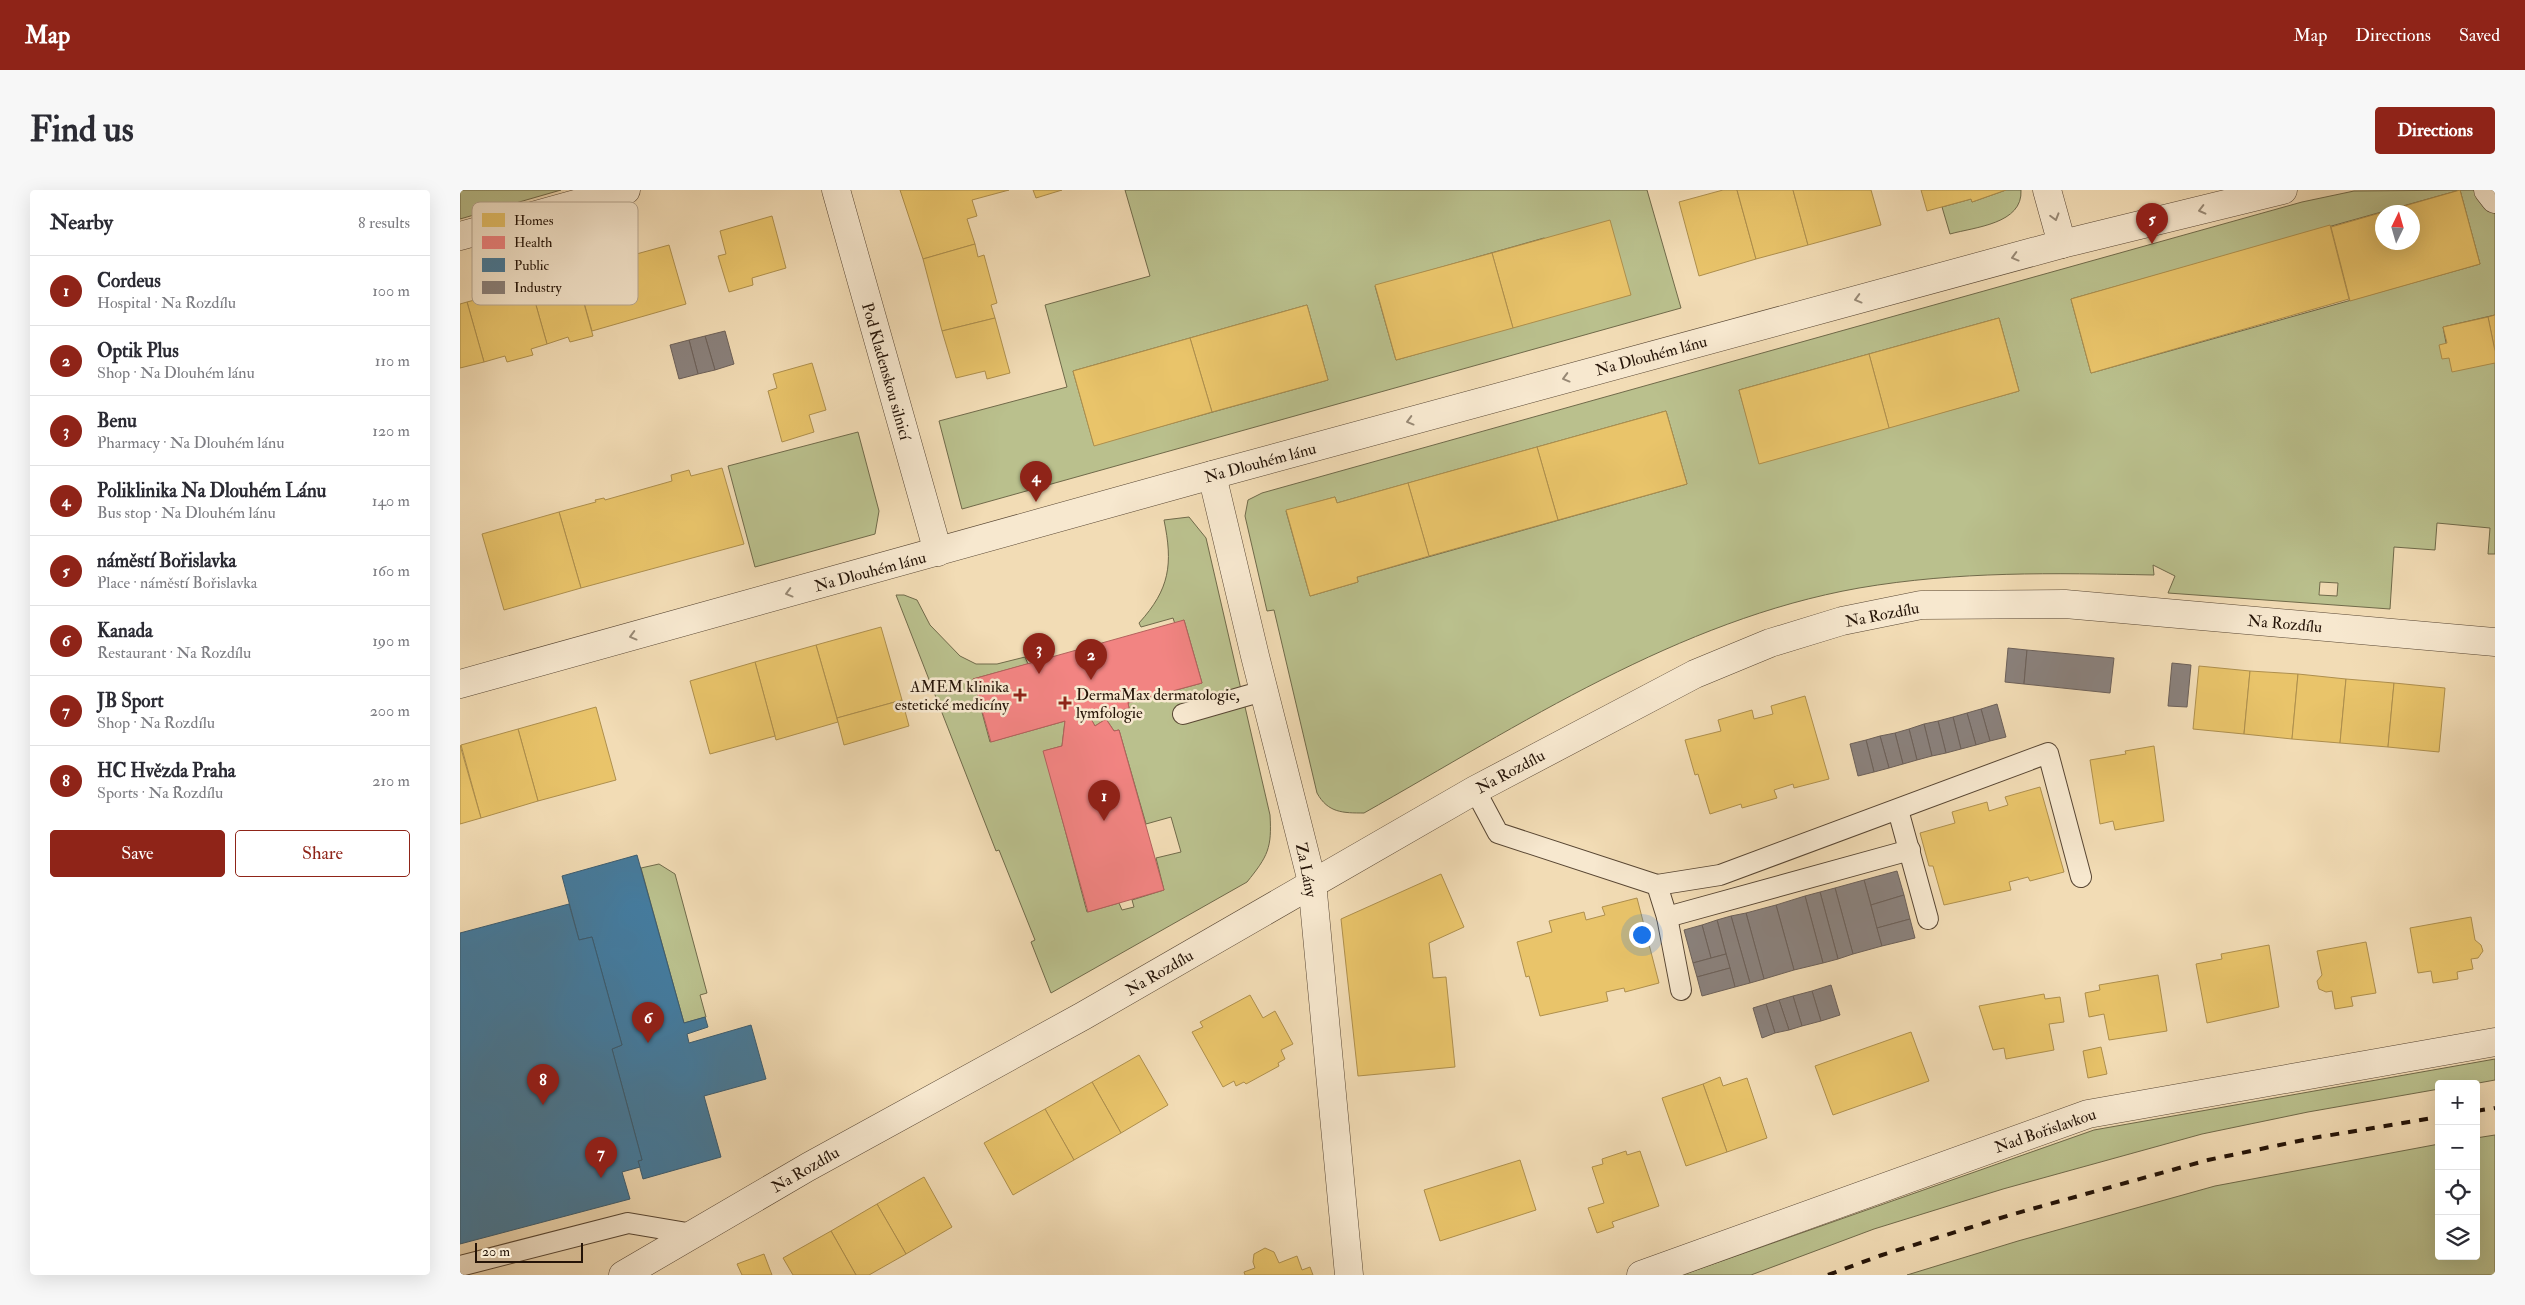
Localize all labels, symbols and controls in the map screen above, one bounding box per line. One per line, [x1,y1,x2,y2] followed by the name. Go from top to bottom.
[25,20,70,51] text: Map
[2294,24,2327,47] text: Map
[2355,24,2431,47] text: Directions
[2459,24,2500,47] text: Saved
[2375,107,2495,154] button: Directions
[30,108,134,152] text: Find us
[472,202,638,305] legend
[2136,203,2168,244] pin: 5
[2197,204,2206,215] one-way arrow
[2375,205,2420,250] north arrow
[50,209,113,236] text: Nearby
[514,212,554,229] text: Homes
[2049,212,2059,220] one-way arrow
[358,213,410,233] text: 8 results
[514,234,553,251] text: Health
[2012,251,2020,261] one-way arrow
[514,257,549,274] text: Public
[97,269,161,293] text: Cordeus
[514,279,563,297] text: Industry
[63,281,69,301] text: 1
[372,281,410,301] text: 100 m
[97,293,236,313] text: Hospital · Na Rozdílu
[1855,294,1863,304] one-way arrow
[857,300,916,444] street label: Pod Kladenskou silnicí
[1593,331,1709,380] street label: Na Dlouhém lánu
[97,339,179,363] text: Optik Plus
[62,351,70,371] text: 2
[375,351,410,371] text: 110 m
[97,363,255,383] text: Shop · Na Dlouhém lánu
[1563,373,1571,383] one-way arrow
[97,409,137,433] text: Benu
[1405,415,1414,426] one-way arrow
[63,421,69,441] text: 3
[372,421,410,441] text: 120 m
[97,433,284,453] text: Pharmacy · Na Dlouhém lánu
[1202,438,1318,487] street label: Na Dlouhém lánu
[1020,461,1052,502] pin: 4
[97,479,326,503] text: Poliklinika Na Dlouhém Lánu
[62,491,70,511] text: 4
[372,491,410,511] text: 140 m
[97,503,276,523] text: Bus stop · Na Dlouhém lánu
[812,547,928,596] street label: Na Dlouhém lánu
[97,549,236,573] text: náměstí Bořislavka
[62,561,70,581] text: 5
[372,561,410,581] text: 160 m
[97,573,257,593] text: Place · náměstí Bořislavka
[785,587,794,598] one-way arrow
[1843,598,1921,632] street label: Na Rozdílu
[2247,611,2323,637] street label: Na Rozdílu
[97,619,153,643] text: Kanada
[62,631,70,651] text: 6
[372,631,410,651] text: 190 m
[629,631,637,641] one-way arrow
[1023,633,1055,674] pin: 3
[1075,639,1107,680] pin: 2
[97,643,251,663] text: Restaurant · Na Rozdílu
[895,677,1010,715] place label: AMEM klinika estetické medicíny
[1076,685,1240,723] place label: DermaMax dermatologie, lymfologie
[1013,688,1027,702] marker: AMEM klinika estetické medicíny
[97,689,164,713] text: JB Sport
[1058,696,1072,710] marker: DermaMax dermatologie, lymfologie
[62,701,70,721] text: 7
[370,701,410,721] text: 200 m
[97,713,215,733] text: Shop · Na Rozdílu
[1473,745,1548,798] street label: Na Rozdílu
[97,759,236,783] text: HC Hvězda Praha
[62,771,70,791] text: 8
[372,771,410,791] text: 210 m
[1088,780,1120,821] pin: 1
[97,783,223,803] text: Sports · Na Rozdílu
[50,830,225,877] button: Save
[235,830,410,877] button: Share
[1291,841,1321,900] street label: Za Lány
[1629,922,1655,948] your location
[1122,945,1197,1000] street label: Na Rozdílu
[632,1002,664,1043] pin: 6
[527,1064,559,1105] pin: 8
[2435,1080,2480,1260] map controls
[2435,1080,2480,1125] button: +
[1992,1104,2099,1158] street label: Nad Bořislavkou
[2435,1125,2480,1170] button: −
[585,1137,617,1178] pin: 7
[768,1142,843,1197] street label: Na Rozdílu
[2435,1170,2480,1215] button: locate
[2435,1215,2480,1260] button: layers
[475,1240,582,1263] scale bar
[482,1243,510,1260] text: 20 m

